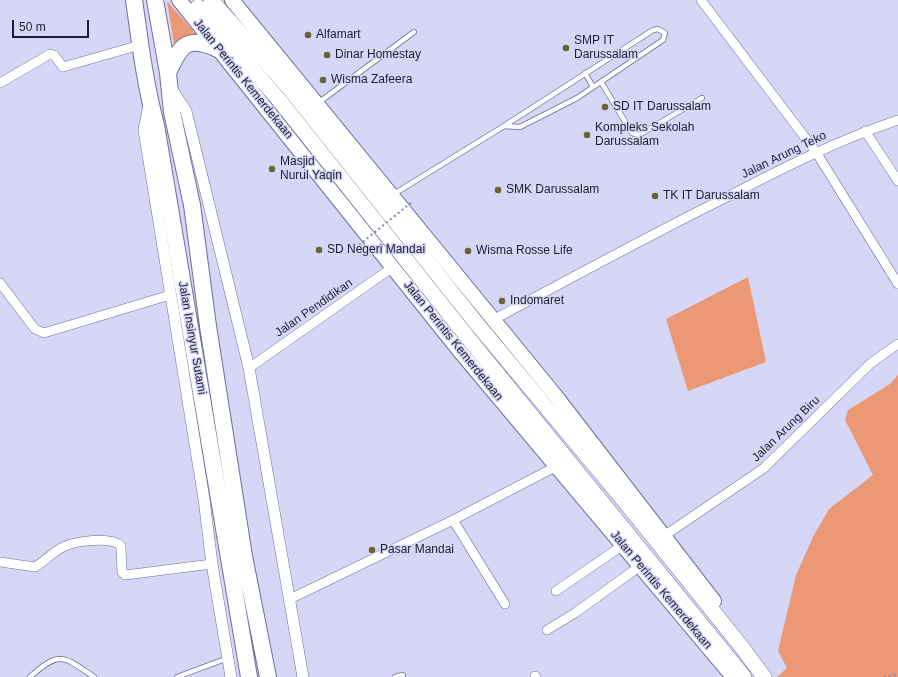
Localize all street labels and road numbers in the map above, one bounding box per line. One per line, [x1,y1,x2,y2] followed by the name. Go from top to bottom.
[190,16,296,142] street label: Jalan Perintis Kemerdekaan
[739,128,829,182] street label: Jalan Arung Teko
[272,276,356,340] street label: Jalan Pendidikan
[400,278,506,404] street label: Jalan Perintis Kemerdekaan
[175,280,209,396] street label: Jalan Insinyur Sutami
[749,393,823,465] street label: Jalan Arung Biru
[607,528,715,652] street label: Jalan Perintis Kemerdekaan

